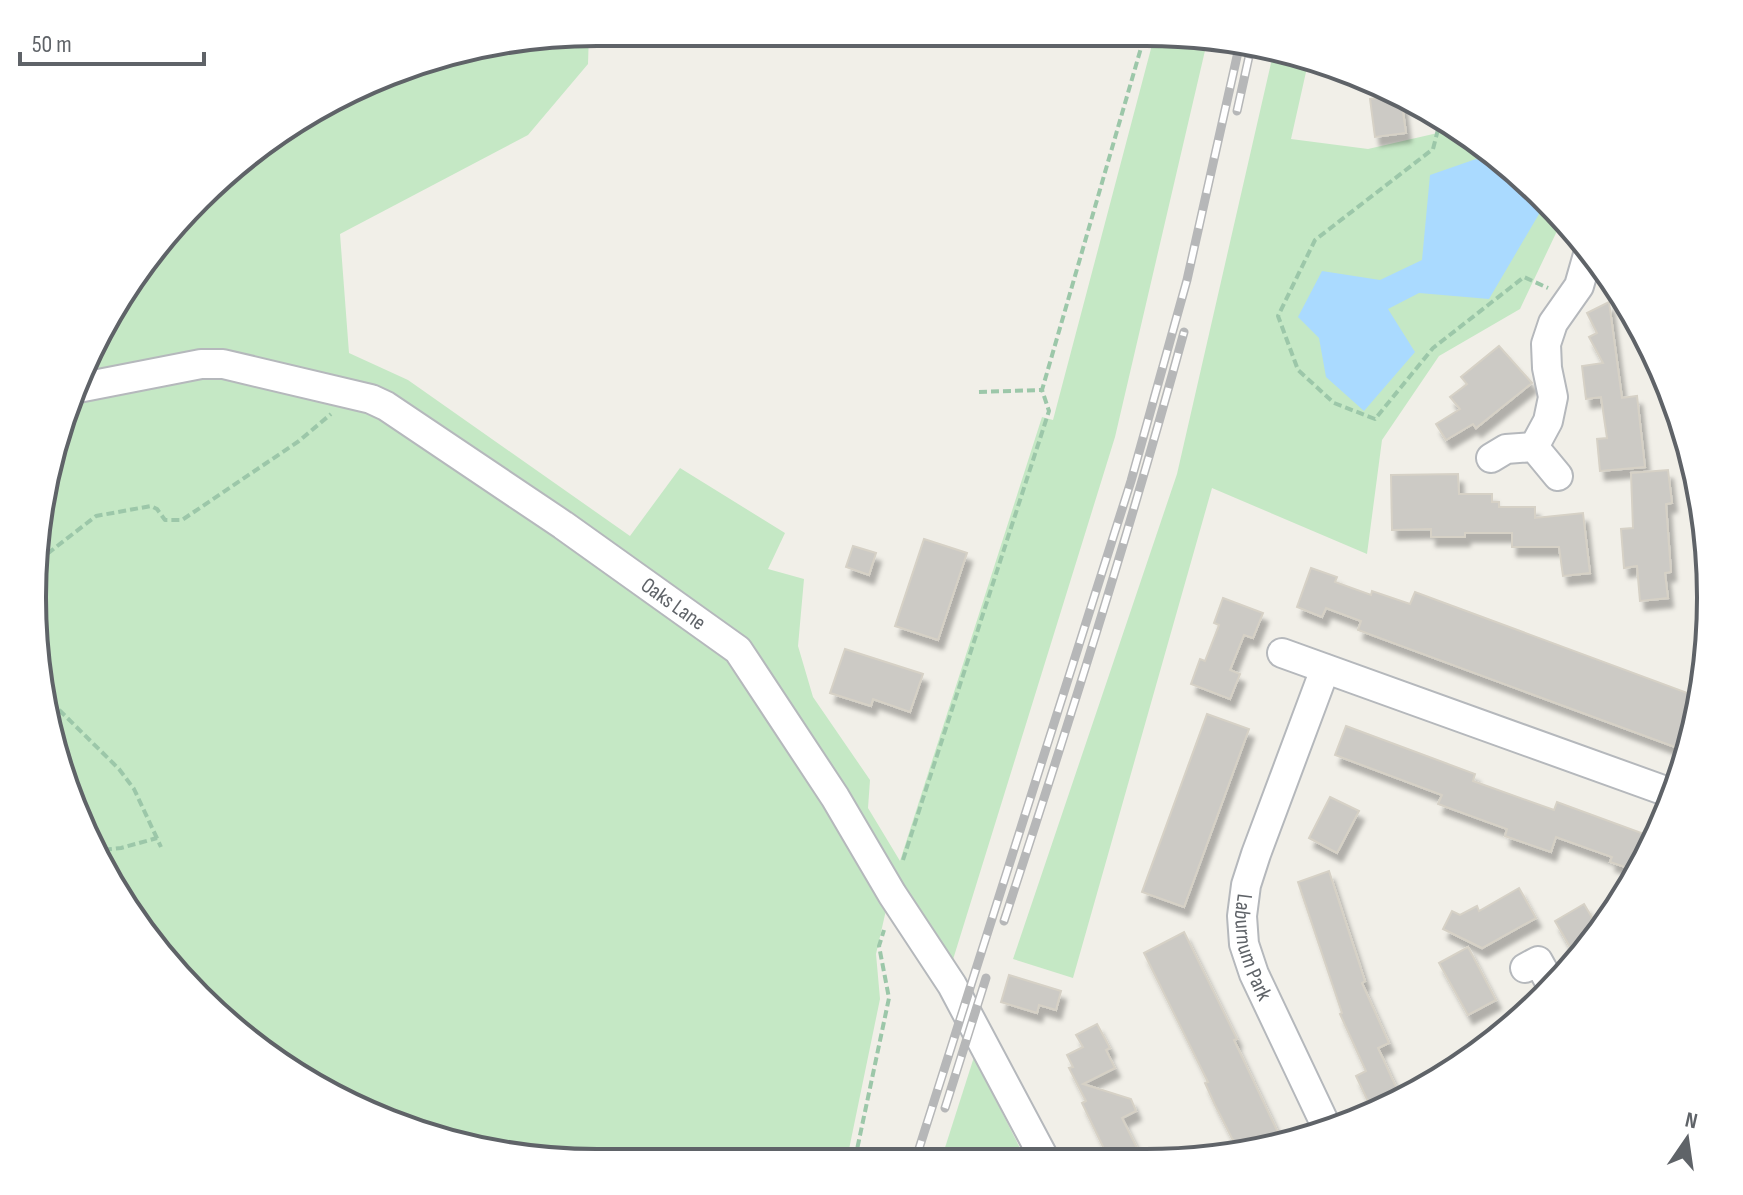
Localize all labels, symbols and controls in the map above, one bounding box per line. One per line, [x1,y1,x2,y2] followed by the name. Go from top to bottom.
[20,16,204,66] scale bar
[32,30,72,59] text: 50 m
[636,571,711,636] street label: Oaks Lane
[1228,892,1278,1006] street label: Laburnum Park
[1647,1099,1727,1179] north arrow
[1682,1106,1700,1135] text: N

